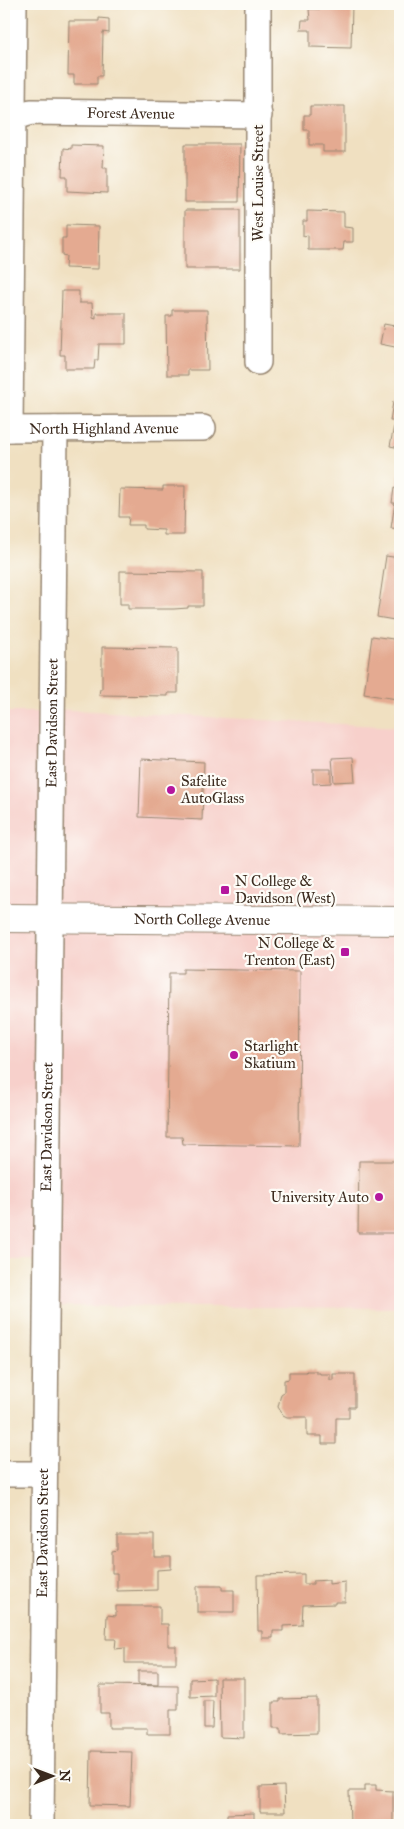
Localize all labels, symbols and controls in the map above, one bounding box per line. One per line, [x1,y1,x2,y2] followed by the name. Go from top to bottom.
[87,104,175,123] street label: Forest Avenue
[249,124,267,241] street label: West Louise Street
[29,419,179,438] street label: North Highland Avenue
[42,657,62,788] street label: East Davidson Street
[180,772,244,807] place label: Safelite AutoGlass
[165,784,177,796] marker: Safelite AutoGlass
[235,872,336,908] place label: N College & Davidson (West)
[219,884,231,896] marker: N College & Davidson (West)
[134,910,270,929] street label: North College Avenue
[245,934,335,970] place label: N College & Trenton (East)
[339,946,351,958] marker: N College & Trenton (East)
[244,1037,299,1072] place label: Starlight Skatium
[228,1049,240,1061] marker: Starlight Skatium
[37,1061,57,1192] street label: East Davidson Street
[271,1188,369,1206] place label: University Auto
[373,1191,385,1203] marker: University Auto
[33,1467,52,1598] street label: East Davidson Street
[28,1752,78,1802] north arrow
[56,1770,73,1782] text: N

